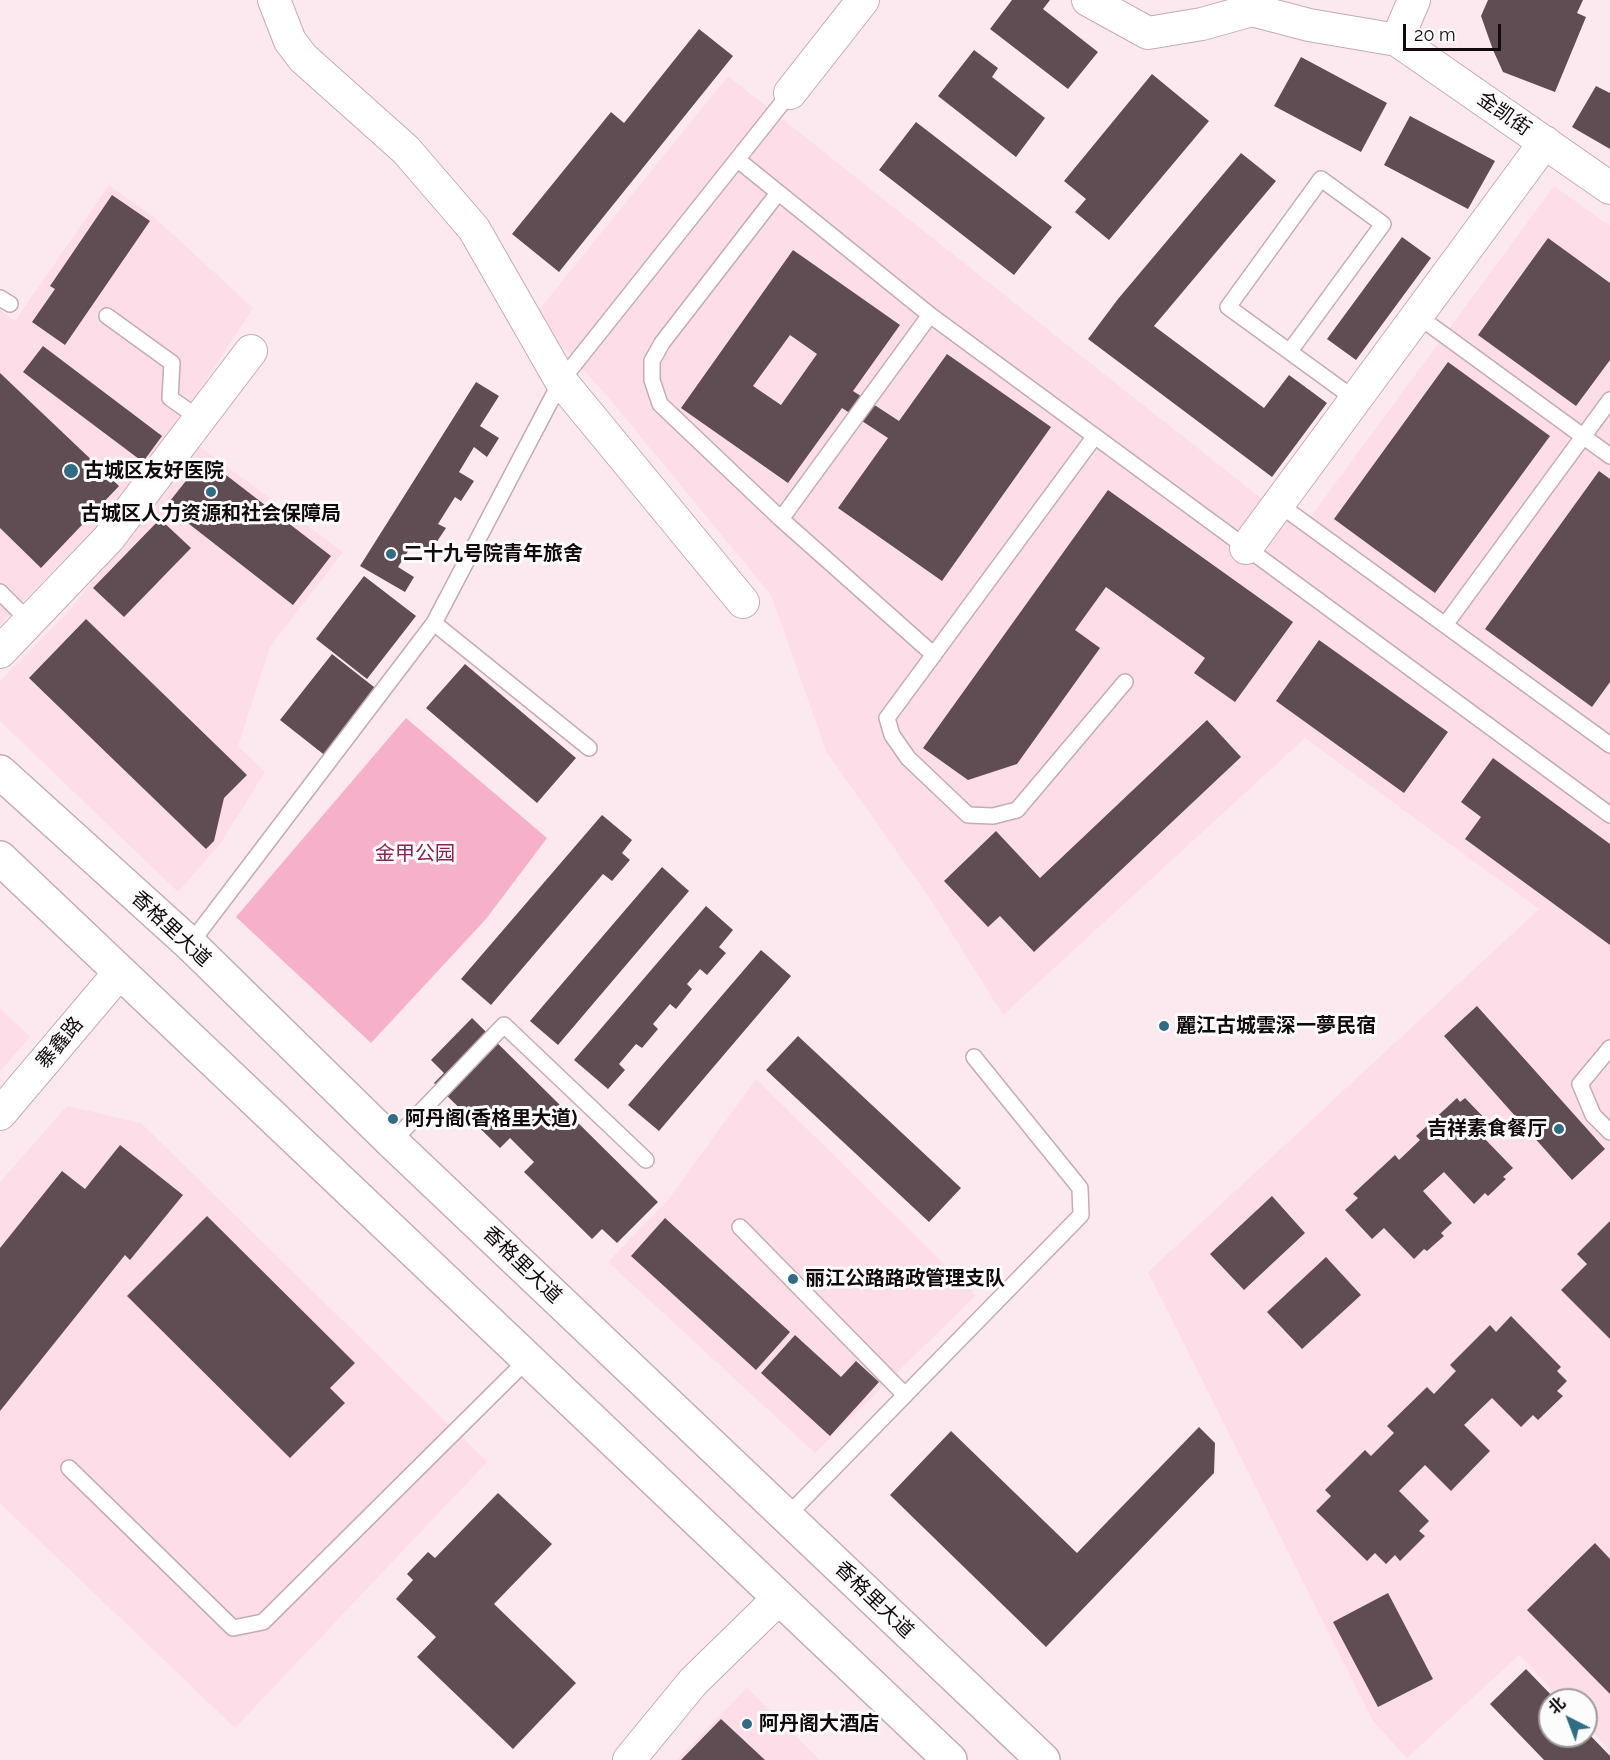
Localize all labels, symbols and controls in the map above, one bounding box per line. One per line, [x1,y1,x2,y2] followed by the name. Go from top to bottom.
[1406,12,1504,50] scale bar
[1414,24,1456,45] text: 20 m
[1473,87,1535,141] street label: 金凯街
[84,459,224,483] place label: 古城区友好医院
[62,462,80,480] marker: 古城区友好医院
[204,485,218,499] marker: 古城区人力资源和社会保障局
[81,502,341,526] place label: 古城区人力资源和社会保障局
[403,542,583,566] place label: 二十九号院青年旅舍
[384,547,398,561] marker: 二十九号院青年旅舍
[375,842,455,866] park label: 金甲公园
[126,886,216,972] street label: 香格里大道
[32,1012,88,1074] street label: 寨鑫路
[1176,1014,1376,1038] place label: 麗江古城雲深一夢民宿
[1157,1019,1171,1033] marker: 麗江古城雲深一夢民宿
[405,1107,577,1131] place label: 阿丹阁(香格里大道)
[386,1112,400,1126] marker: 阿丹阁(香格里大道)
[1427,1117,1547,1141] place label: 吉祥素食餐厅
[1552,1122,1566,1136] marker: 吉祥素食餐厅
[478,1222,566,1308] street label: 香格里大道
[805,1267,1005,1291] place label: 丽江公路路政管理支队
[786,1272,800,1286] marker: 丽江公路路政管理支队
[830,1557,918,1643] street label: 香格里大道
[1538,1688,1598,1748] north arrow
[1545,1693,1569,1718] text: 北
[759,1712,879,1736] place label: 阿丹阁大酒店
[740,1717,754,1731] marker: 阿丹阁大酒店

